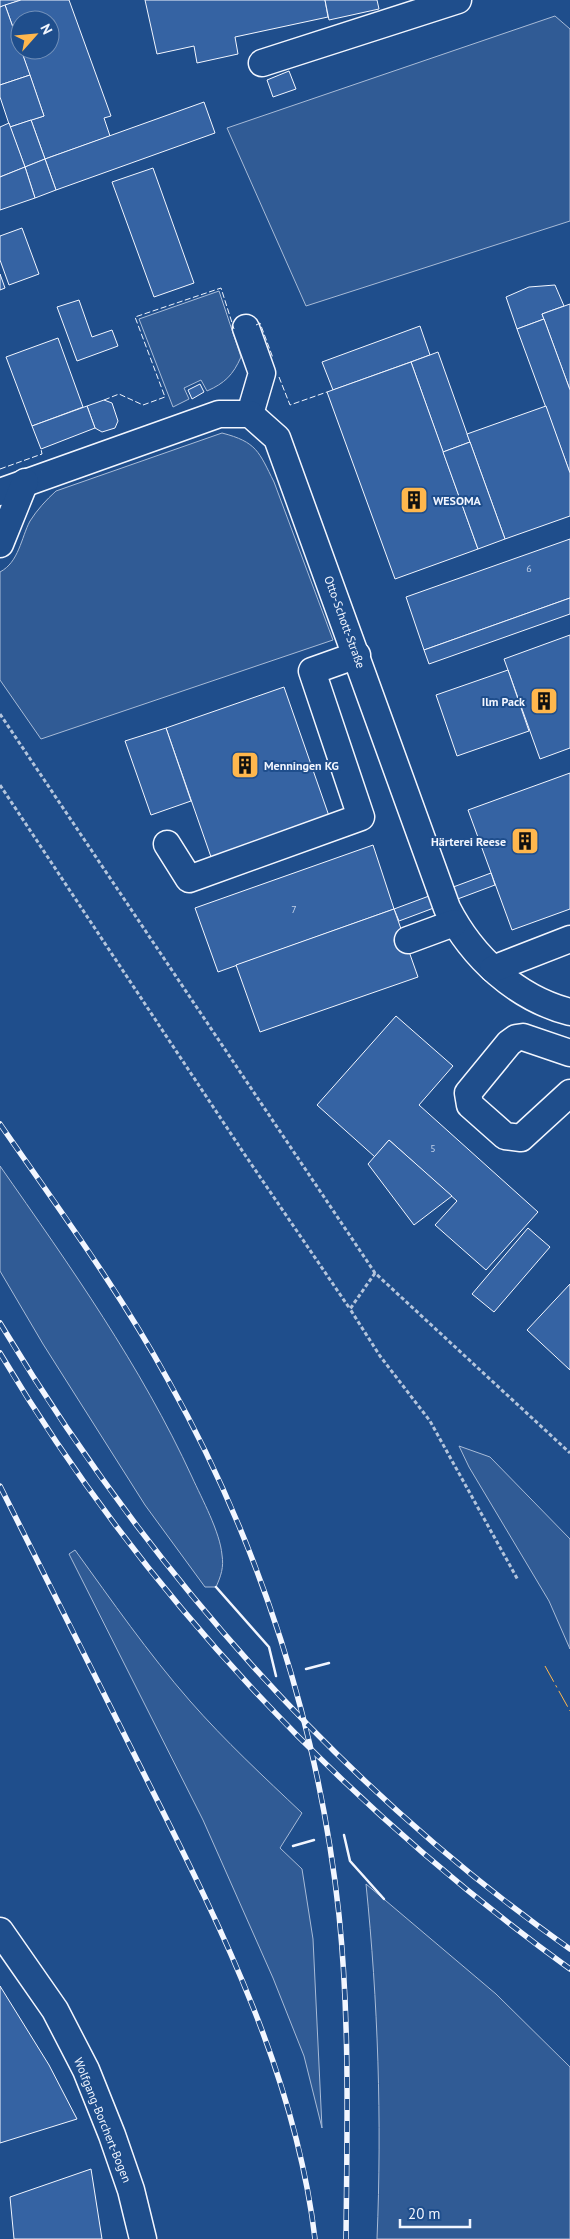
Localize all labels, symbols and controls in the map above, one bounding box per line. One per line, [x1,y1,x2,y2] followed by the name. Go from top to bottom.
[10,10,60,60] north arrow
[36,21,57,37] text: N
[399,485,429,515] building icon: WESOMA
[433,493,482,508] place label: WESOMA
[526,562,532,575] house number: 6
[321,574,369,670] street label: Otto-Schott-Straße
[529,686,559,716] building icon: Ilm Pack
[482,694,525,709] place label: Ilm Pack
[230,750,260,780] building icon: Menningen KG
[264,758,339,773] place label: Menningen KG
[510,826,540,856] building icon: Härterei Reese
[431,834,506,849] place label: Härterei Reese
[291,903,297,916] house number: 7
[430,1142,436,1155] house number: 5
[71,2055,135,2185] street label: Wolfgang-Borchert-Bogen
[400,2196,470,2228] scale bar
[408,2204,441,2223] text: 20 m

